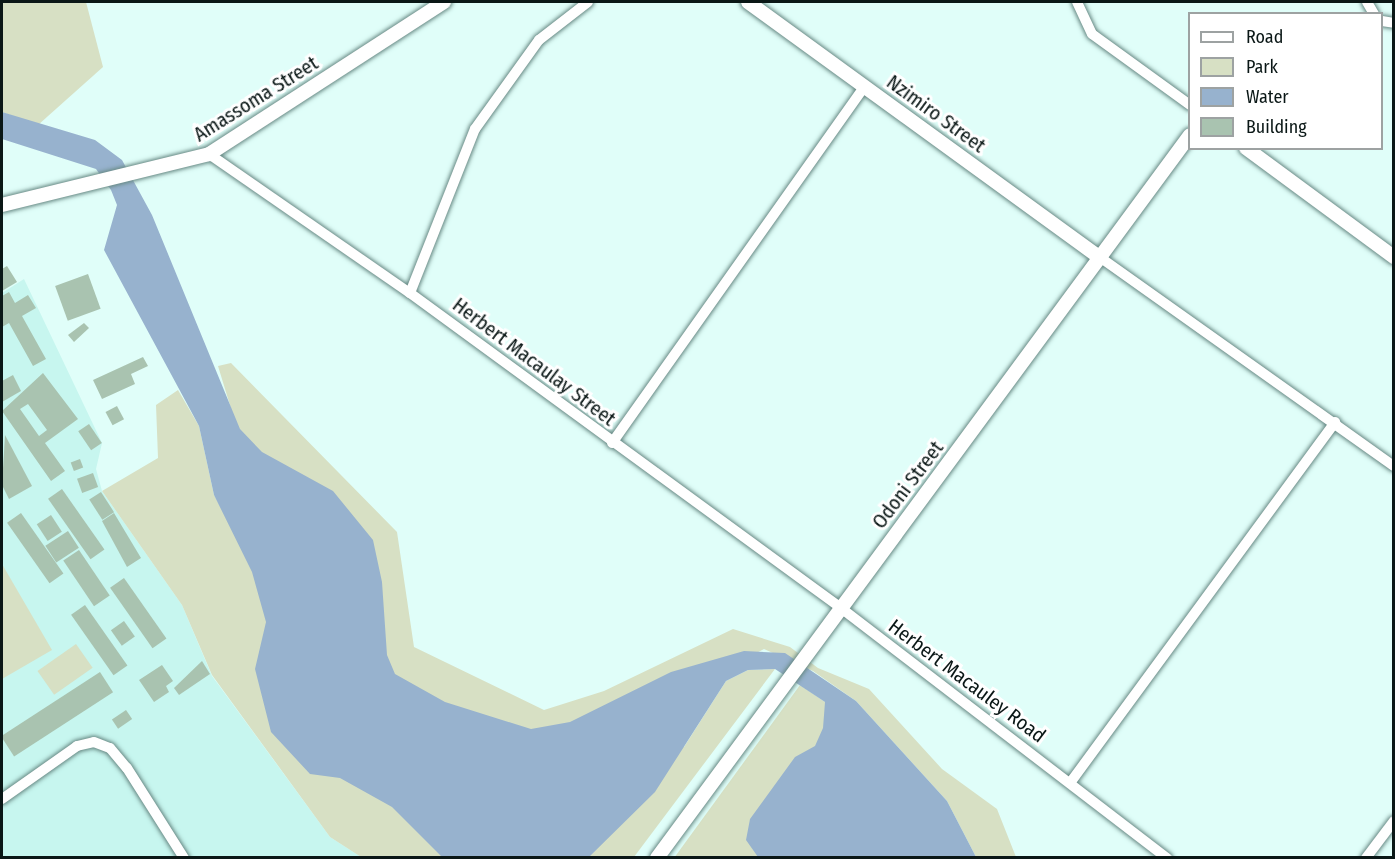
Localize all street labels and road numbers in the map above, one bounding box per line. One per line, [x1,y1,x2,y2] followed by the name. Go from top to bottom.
[189,51,323,147] street label: Amassoma Street
[882,70,990,158] street label: Nzimiro Street
[448,293,620,431] street label: Herbert Macaulay Street
[867,437,949,533] street label: Odoni Street
[884,614,1050,748] street label: Herbert Macauley Road

